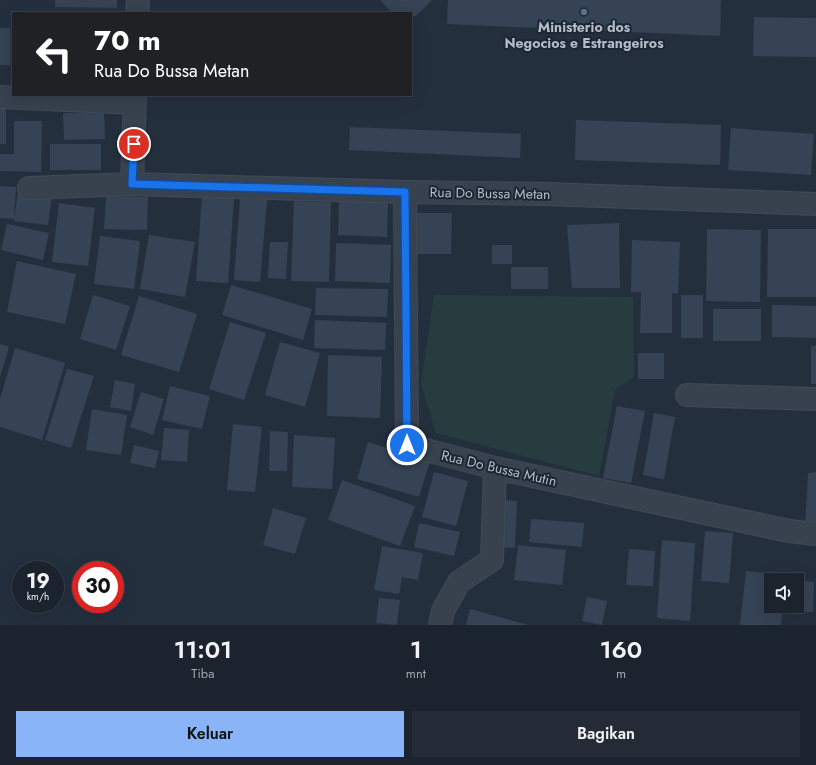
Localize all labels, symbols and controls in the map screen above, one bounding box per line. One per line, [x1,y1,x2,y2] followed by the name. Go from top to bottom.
[579,7,589,17] marker: Ministerio dos Negocios e Estrangeiros
[504,17,664,53] place label: Ministerio dos Negocios e Estrangeiros
[94,20,161,61] text: 70 m
[28,28,80,80] icon: left
[94,58,249,84] text: Rua Do Bussa Metan
[117,127,151,161] pin
[123,133,145,155] icon: arrive
[429,182,551,204] street label: Rua Do Bussa Metan
[386,424,428,466] position arrow
[439,445,559,491] street label: Rua Do Bussa Mutin
[72,561,124,613] speed limit sign: 30
[26,567,50,596] text: 19
[764,573,804,613] map controls
[764,573,804,613] button: sound
[27,589,49,604] text: km/h
[174,632,232,667] text: 11:01
[410,632,422,667] text: 1
[600,632,642,667] text: 160
[191,664,214,683] text: Tiba
[406,664,426,683] text: mnt
[616,664,626,683] text: m
[16,711,404,757] button: Keluar
[412,711,800,757] button: Bagikan

